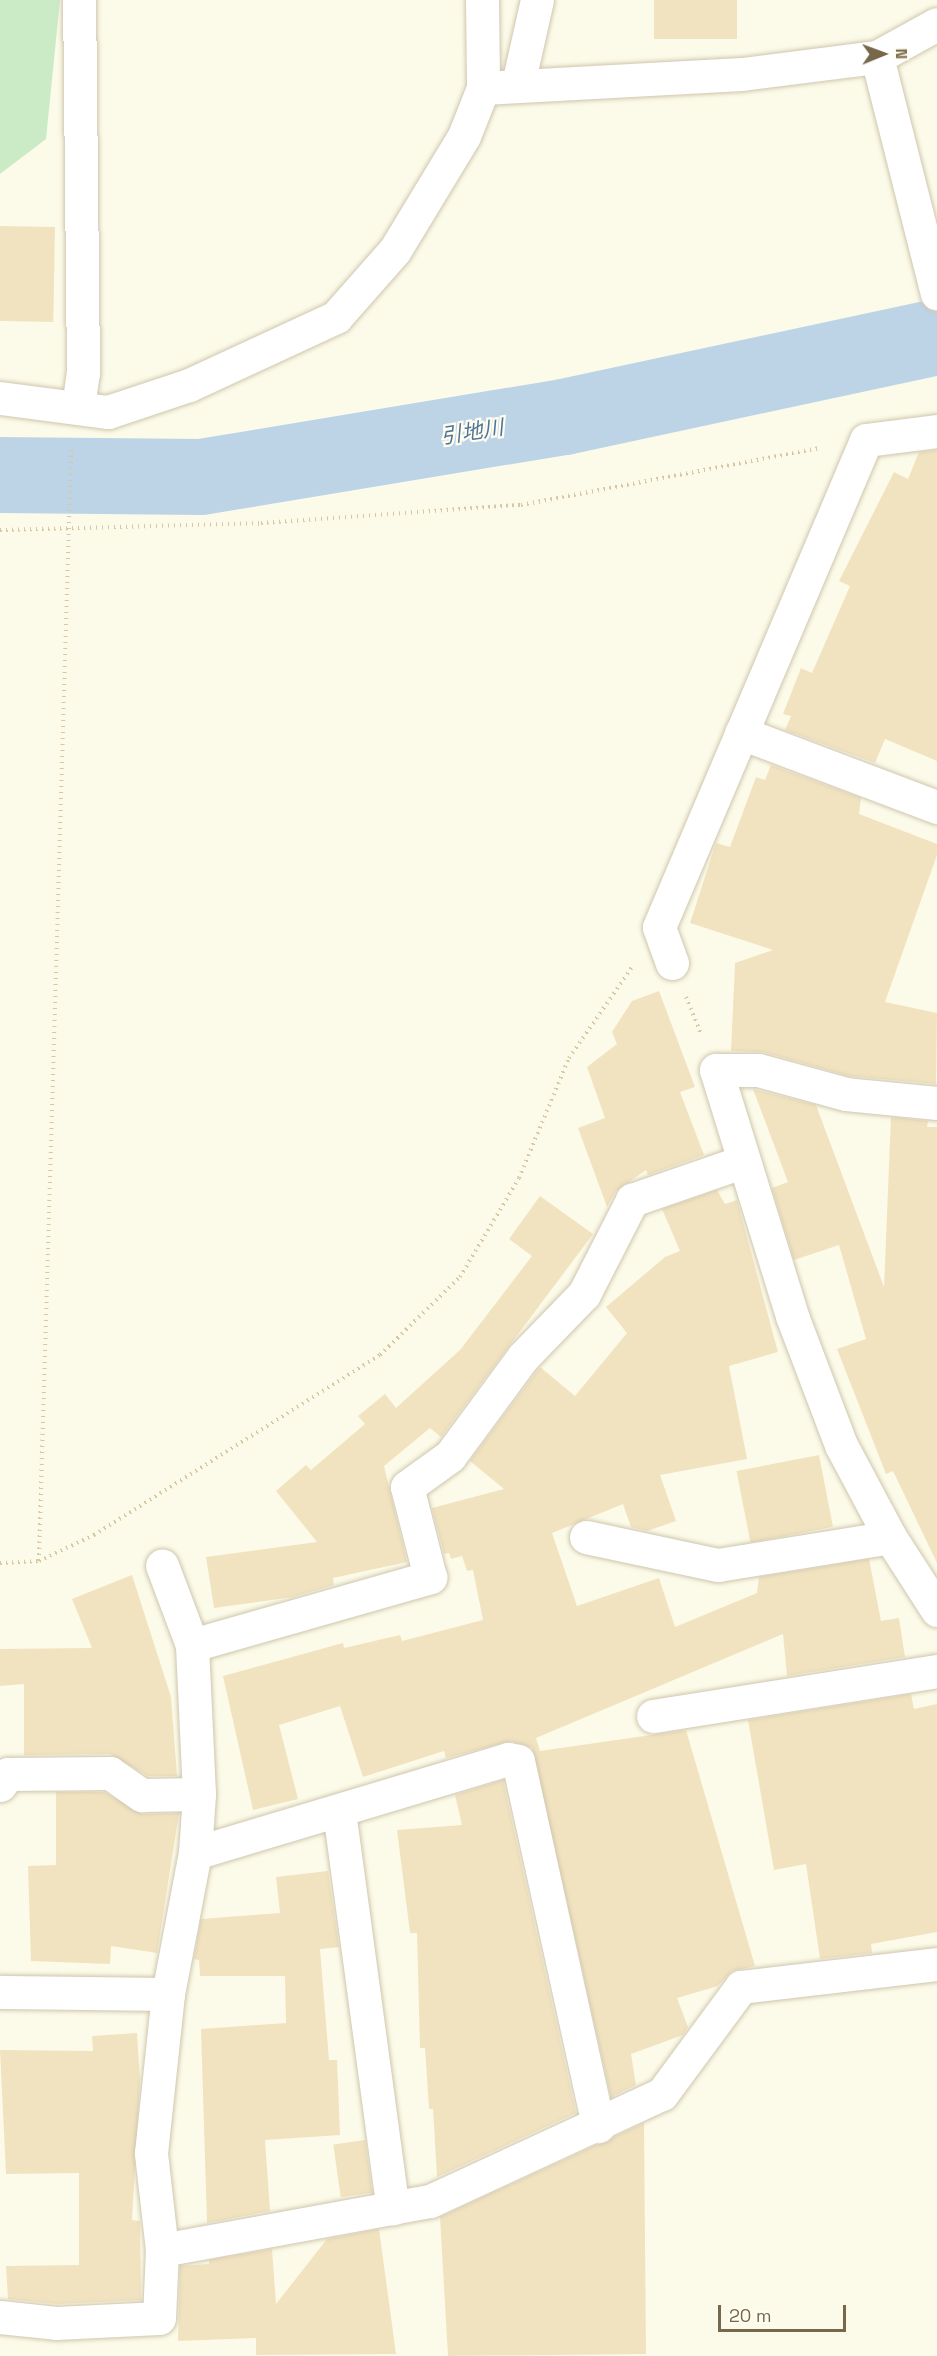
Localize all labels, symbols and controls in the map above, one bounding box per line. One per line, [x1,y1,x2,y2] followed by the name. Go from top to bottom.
[853,24,913,84] north arrow
[891,48,912,59] text: N
[439,415,505,449] water label: 引地川
[721,2293,848,2331] scale bar
[729,2304,772,2327] text: 20 m

